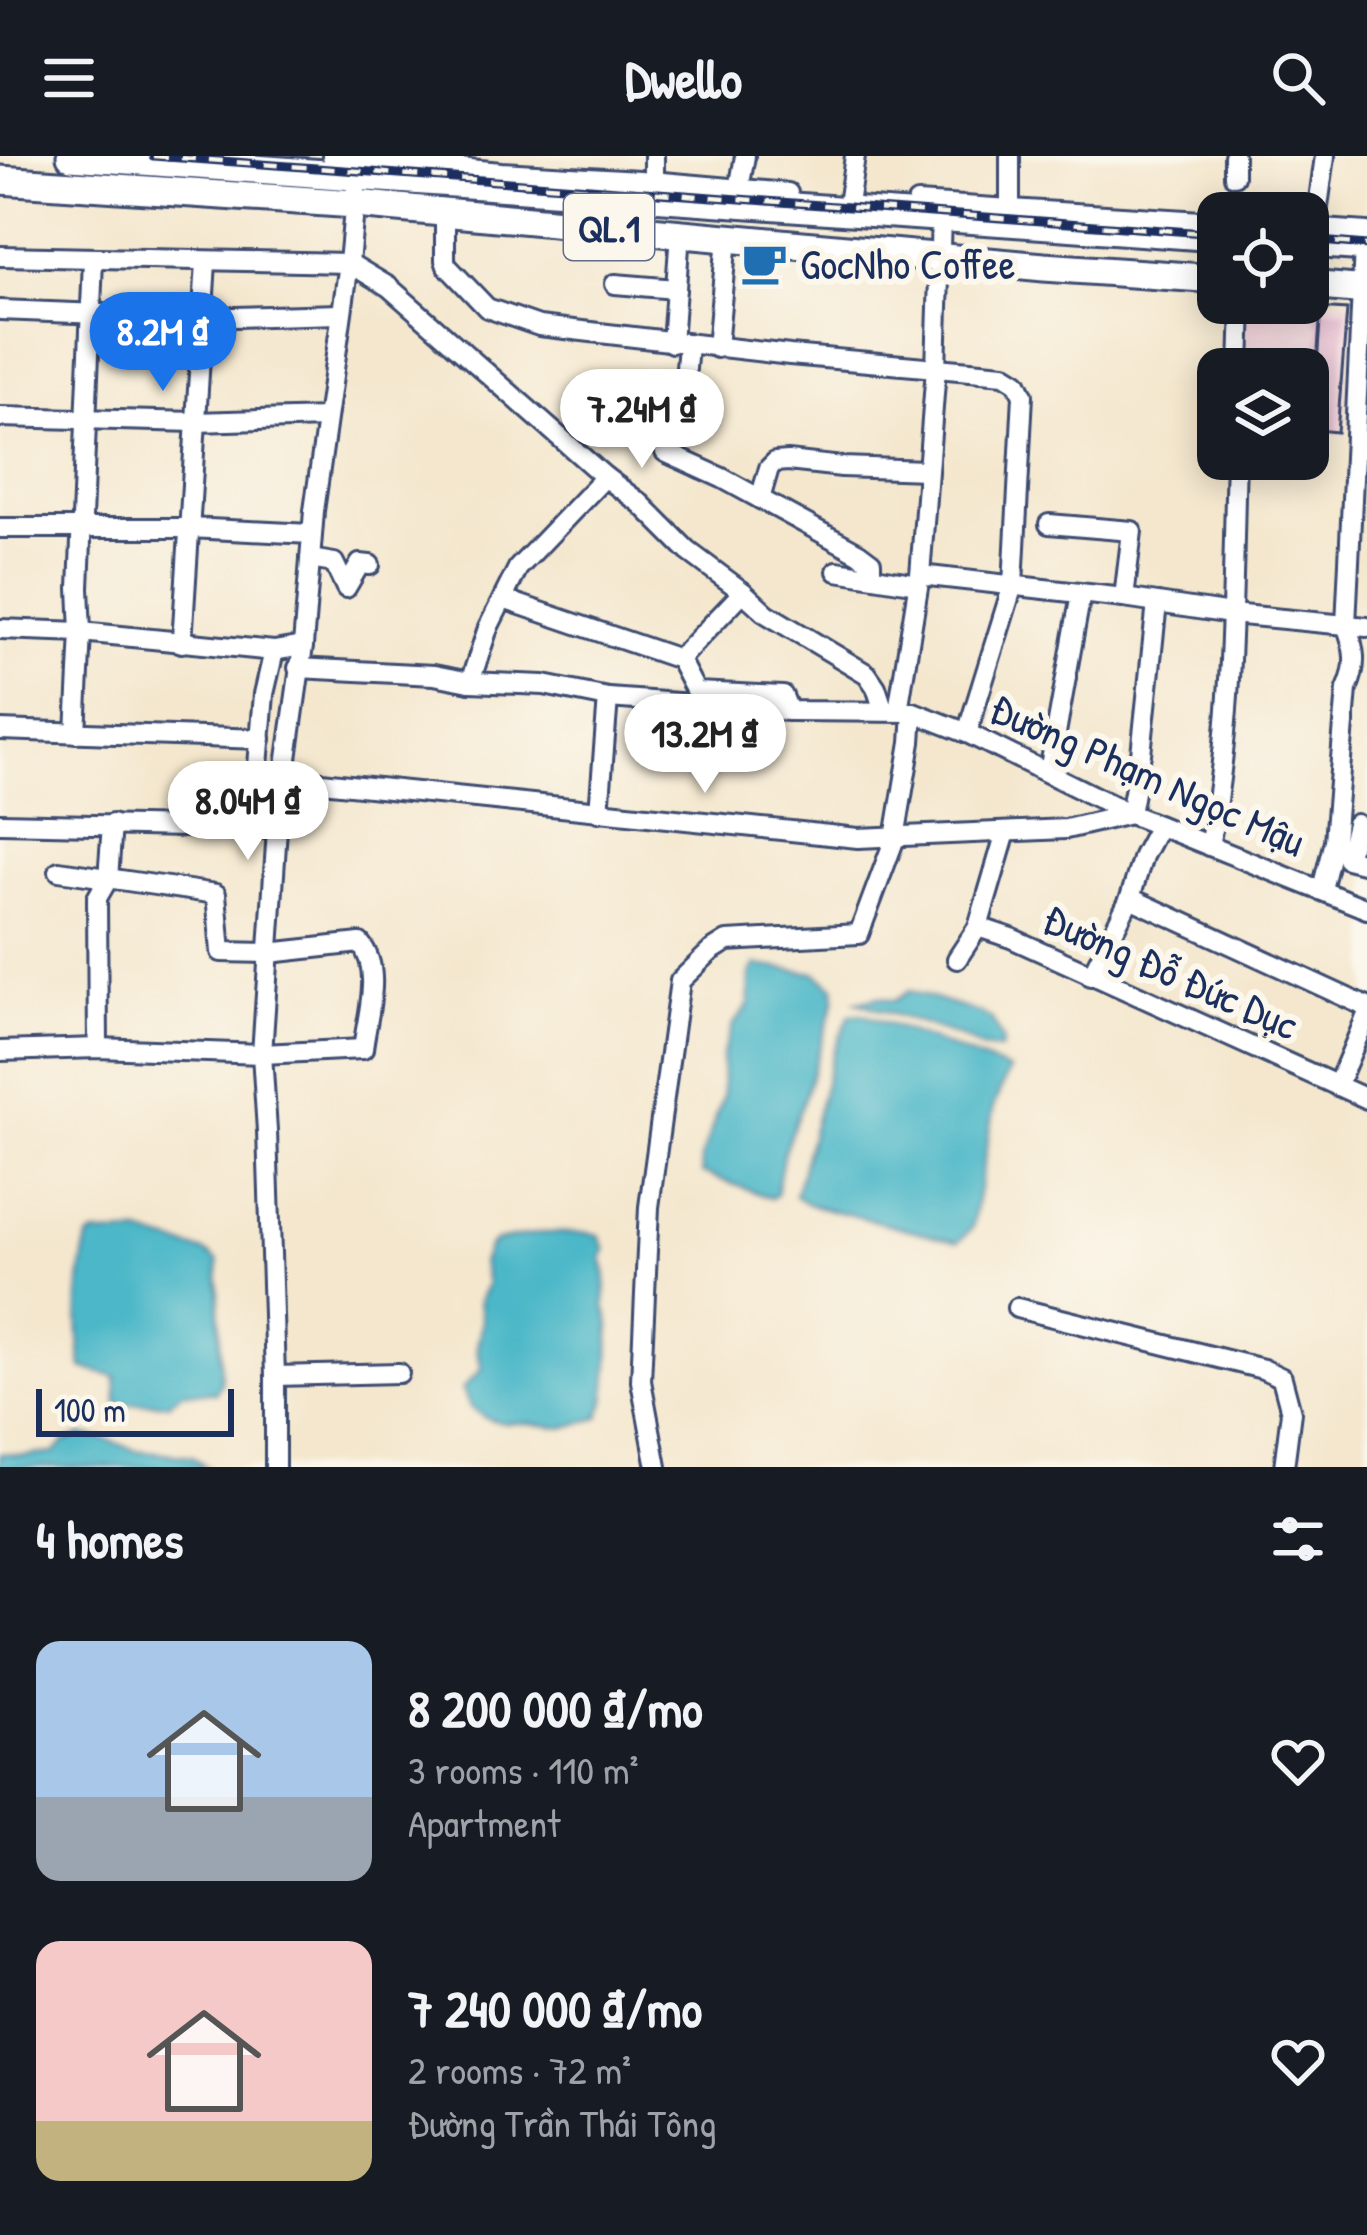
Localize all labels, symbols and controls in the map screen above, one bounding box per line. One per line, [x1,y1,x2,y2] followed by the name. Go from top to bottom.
[625,42,742,115] text: Dwello
[36,45,102,111] icon: menu
[1265,45,1331,111] icon: search
[1197,192,1329,480] map controls
[1197,192,1329,324] button: locate
[564,194,654,260] road number: QL.1
[800,235,1015,292] place label: GocNho Coffee
[739,238,789,288] cafe icon: GocNho Coffee
[65,292,261,394] pin: 8.2M ₫
[117,304,209,357] text: 8.2M ₫
[1197,348,1329,480] button: layers
[531,369,753,471] pin: 7.24M ₫
[587,381,697,434] text: 7.24M ₫
[982,679,1315,869] street label: Đường Phạm Ngọc Mậu
[594,694,816,796] pin: 13.2M ₫
[651,706,759,759] text: 13.2M ₫
[137,761,359,863] pin: 8.04M ₫
[195,773,301,826] text: 8.04M ₫
[1035,889,1308,1053] street label: Đường Đỗ Đức Dục
[36,1383,234,1436] scale bar
[54,1388,126,1432] text: 100 m
[36,1505,183,1574] text: 4 homes
[1265,1506,1331,1572] icon: filters
[408,1674,703,1743] text: 8 200 000 ₫/mo
[132,1689,276,1833] icon: home
[1265,1728,1331,1794] icon: heart
[408,1743,638,1796] text: 3 rooms · 110 m²
[408,1796,561,1849] text: Apartment
[408,1974,702,2043] text: 7 240 000 ₫/mo
[132,1989,276,2133] icon: home
[1265,2028,1331,2094] icon: heart
[408,2043,631,2096] text: 2 rooms · 72 m²
[408,2096,716,2149] text: Đường Trần Thái Tông

